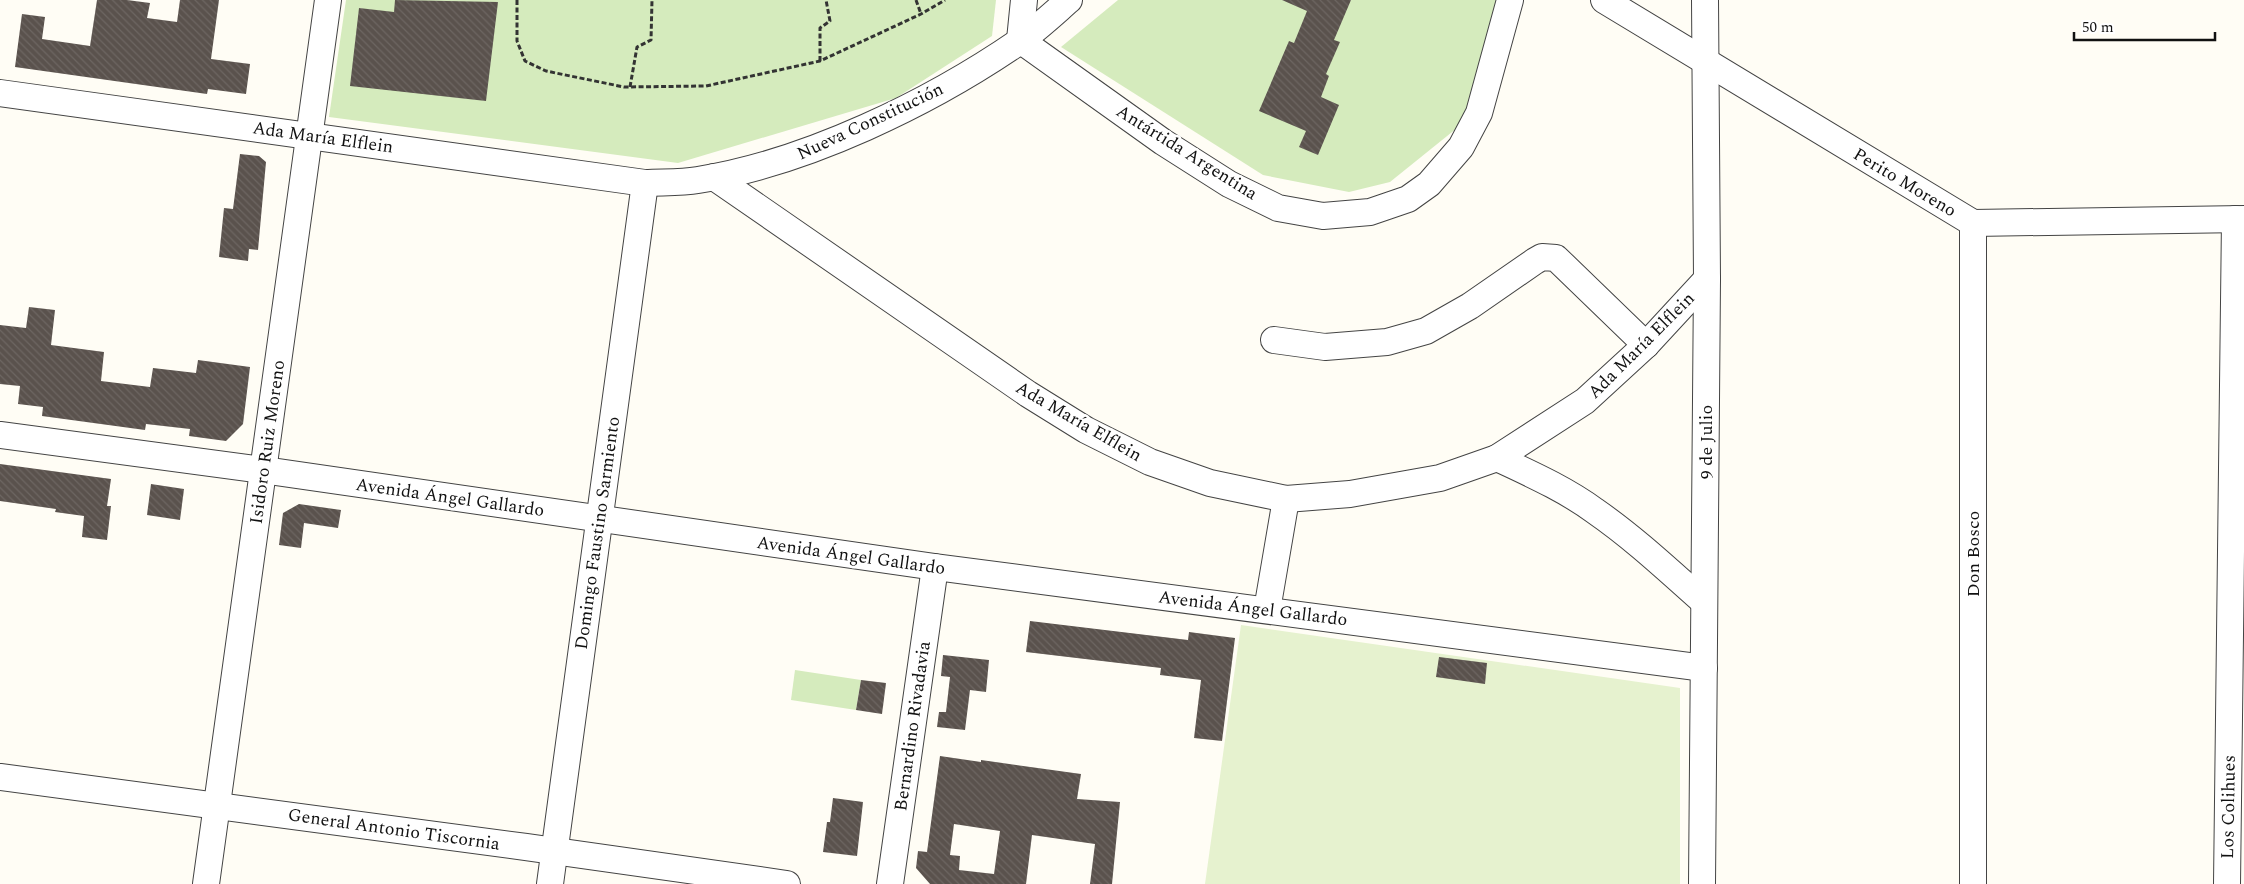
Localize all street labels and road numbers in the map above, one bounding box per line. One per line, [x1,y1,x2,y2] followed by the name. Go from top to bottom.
[792,76,948,167] street label: Nueva Constitución
[1111,98,1263,207] street label: Antártida Argentina
[251,114,395,161] street label: Ada María Elflein
[1848,141,1962,224] street label: Perito Moreno
[1582,286,1701,405] street label: Ada María Elflein
[243,358,292,526] street label: Isidoro Ruiz Moreno
[1011,374,1147,469] street label: Ada María Elflein
[1693,405,1720,479] street label: 9 de Julio
[568,415,627,651] street label: Domingo Faustino Sarmiento
[354,471,546,524] street label: Avenida Ángel Gallardo
[1960,511,1987,597] street label: Don Bosco
[755,529,947,582] street label: Avenida Ángel Gallardo
[1157,583,1349,633] street label: Avenida Ángel Gallardo
[887,639,938,813] street label: Bernardino Rivadavia
[2214,755,2243,859] street label: Los Colihues
[286,801,502,858] street label: General Antonio Tiscornia

